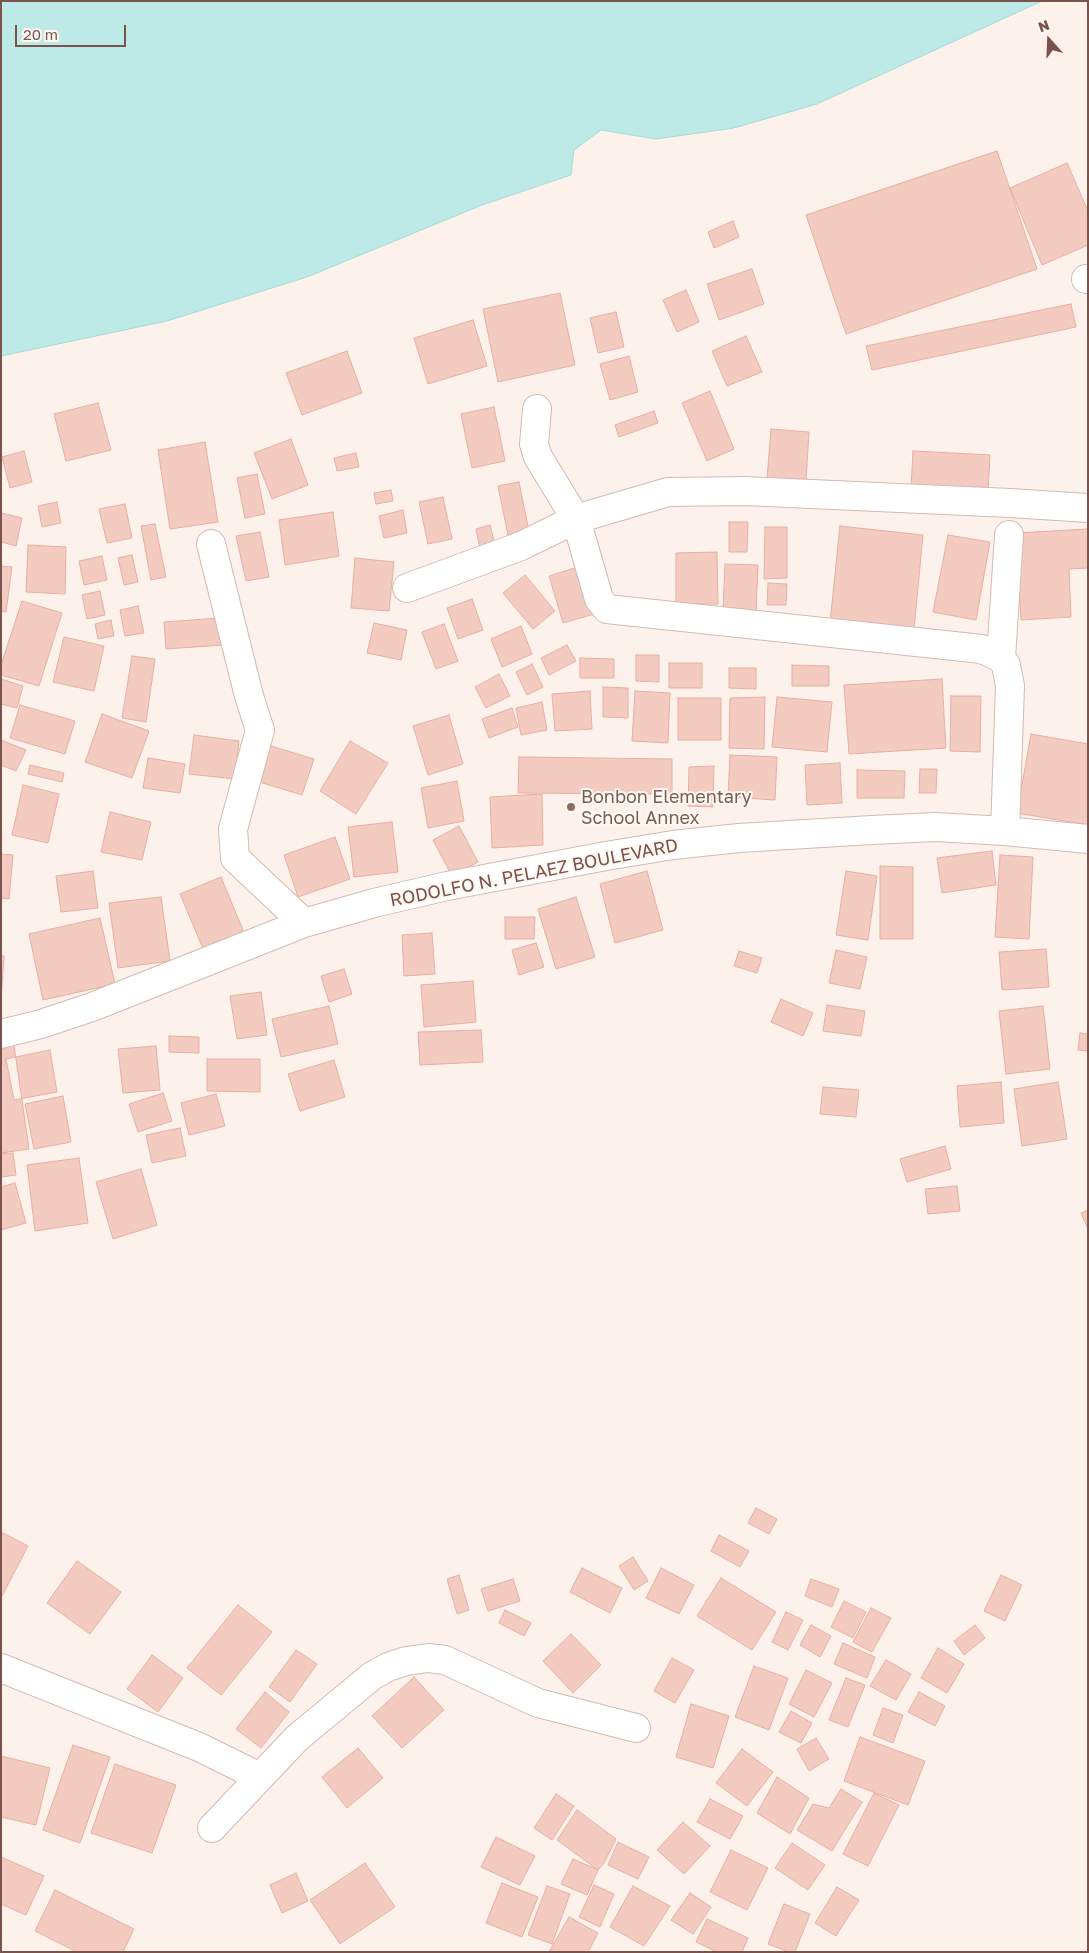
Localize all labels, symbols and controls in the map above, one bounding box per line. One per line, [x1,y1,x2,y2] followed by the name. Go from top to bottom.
[18,15,129,47] scale bar
[1024,15,1074,65] north arrow
[1036,16,1052,35] text: N
[23,25,58,43] text: 20 m
[581,786,752,829] place label: Bonbon Elementary School Annex
[565,801,577,813] marker: Bonbon Elementary School Annex
[388,834,680,912] street label: RODOLFO N. PELAEZ BOULEVARD

